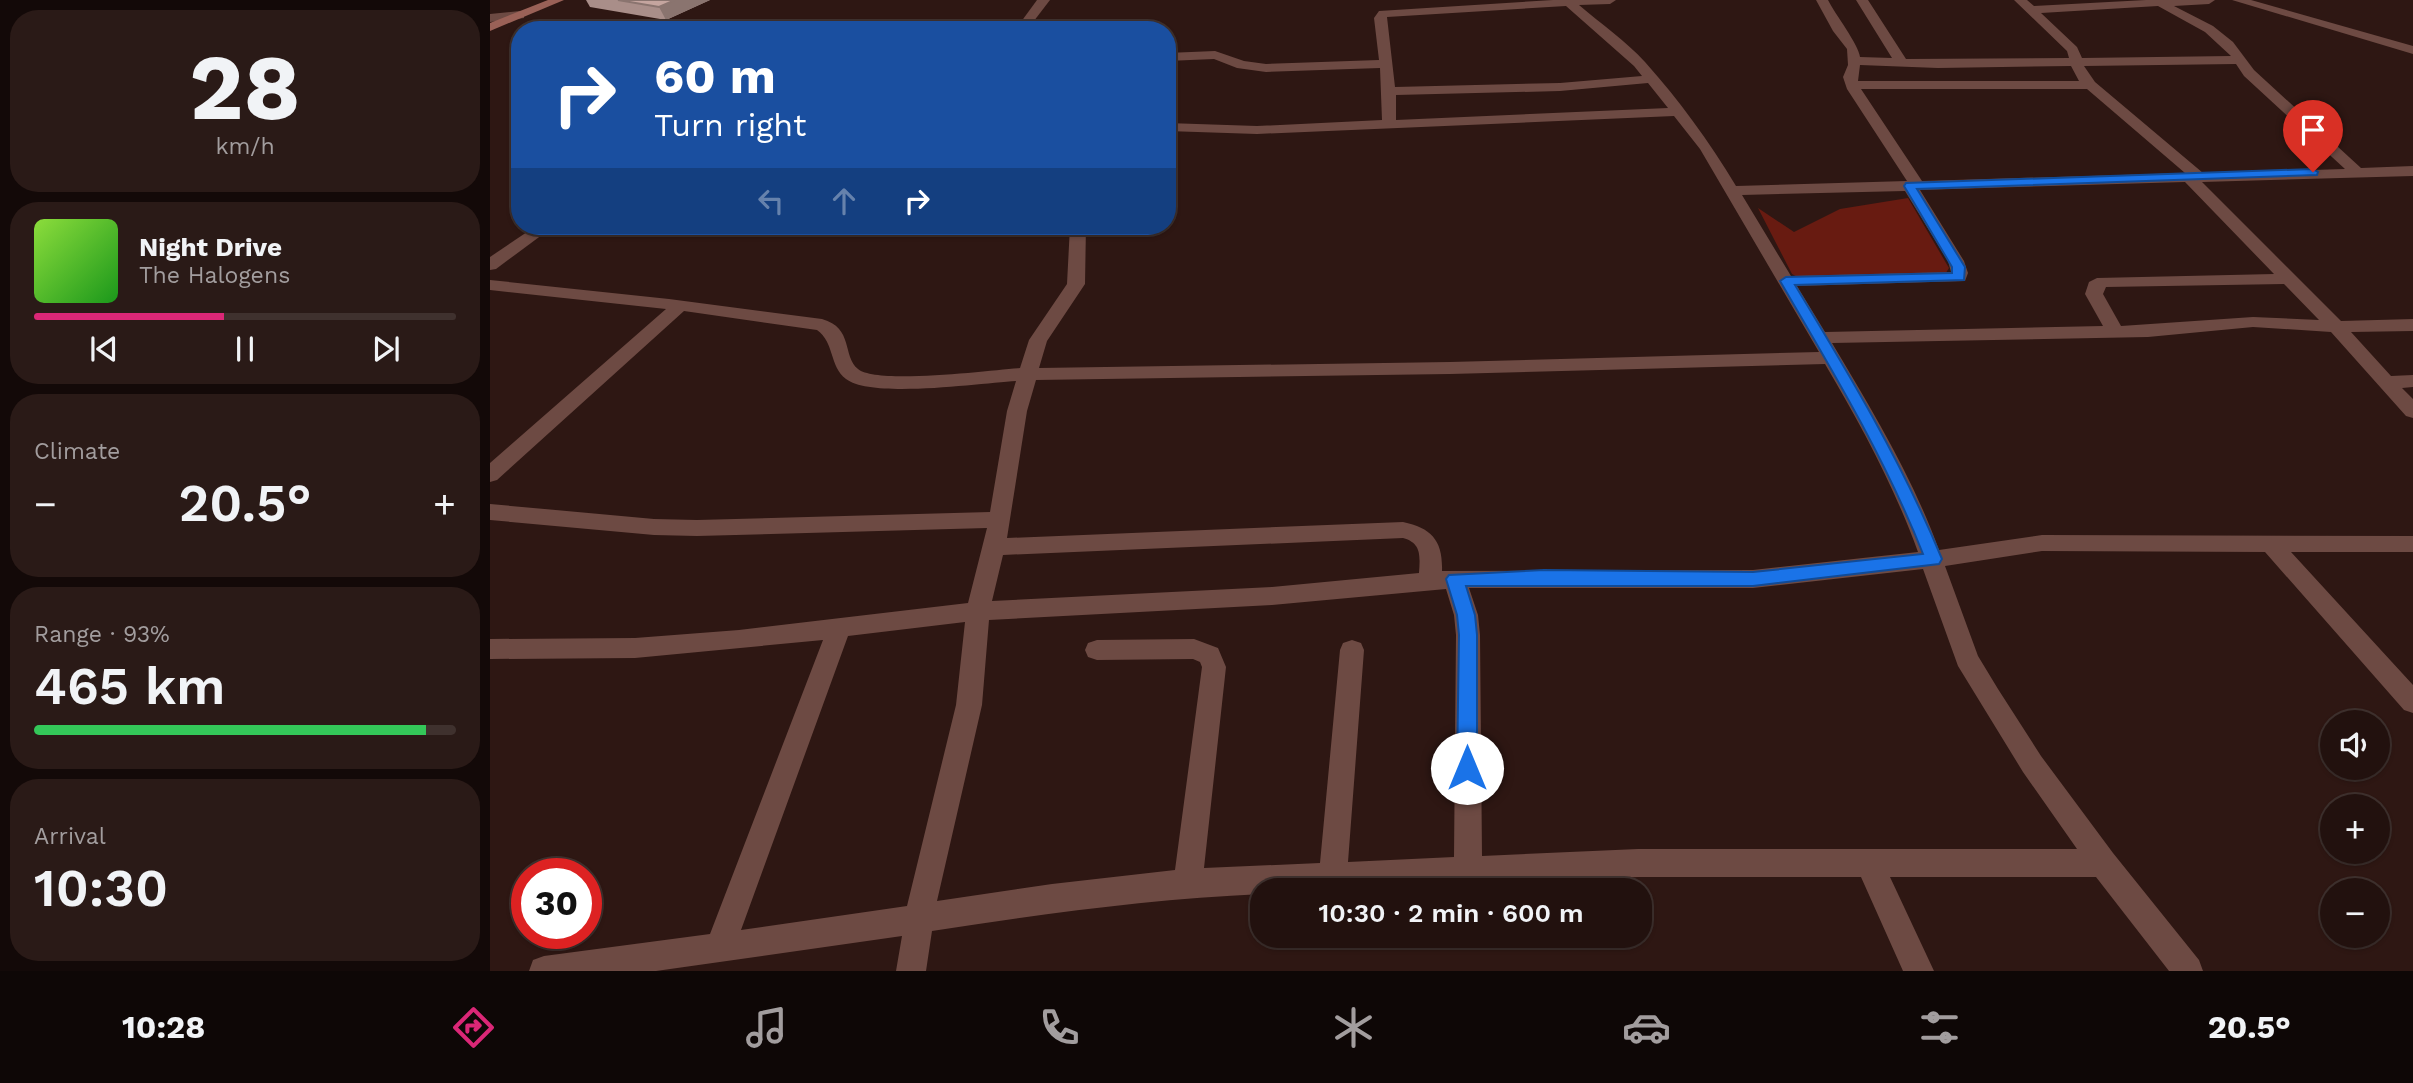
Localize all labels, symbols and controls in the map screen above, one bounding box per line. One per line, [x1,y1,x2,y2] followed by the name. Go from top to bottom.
[189,34,301,141] text: 28
[654,47,776,105] text: 60 m
[539,49,630,140] icon: right
[2283,100,2343,172] pin
[654,106,806,144] text: Turn right
[2294,111,2332,149] icon: arrive
[215,133,275,160] text: km/h
[752,182,790,220] icon: left
[825,182,863,220] icon: ahead
[898,182,936,220] icon: right
[139,232,282,262] text: Night Drive
[139,262,290,289] text: The Halogens
[85,330,123,368] icon: previous
[226,330,264,368] icon: pause
[367,330,405,368] icon: next
[34,438,120,465] text: Climate
[179,473,311,534] text: 20.5°
[34,482,57,526] text: −
[433,482,456,526] text: +
[34,621,170,648] text: Range · 93%
[34,656,225,717] text: 465 km
[2320,710,2390,948] map controls
[2320,710,2390,780] button: sound
[1430,731,1504,805] position arrow
[2320,794,2390,864] button: +
[34,823,106,850] text: Arrival
[34,858,168,919] text: 10:30
[511,858,602,949] speed limit sign: 30
[2320,878,2390,948] button: −
[1319,898,1584,928] text: 10:30 · 2 min · 600 m
[449,1003,498,1052] icon: directions
[742,1003,791,1052] icon: music
[1035,1003,1084,1052] icon: phone
[1329,1003,1378,1052] icon: climate
[1622,1003,1671,1052] icon: car
[1915,1003,1964,1052] icon: filters
[122,1008,205,1046] text: 10:28
[2208,1008,2291,1046] text: 20.5°

